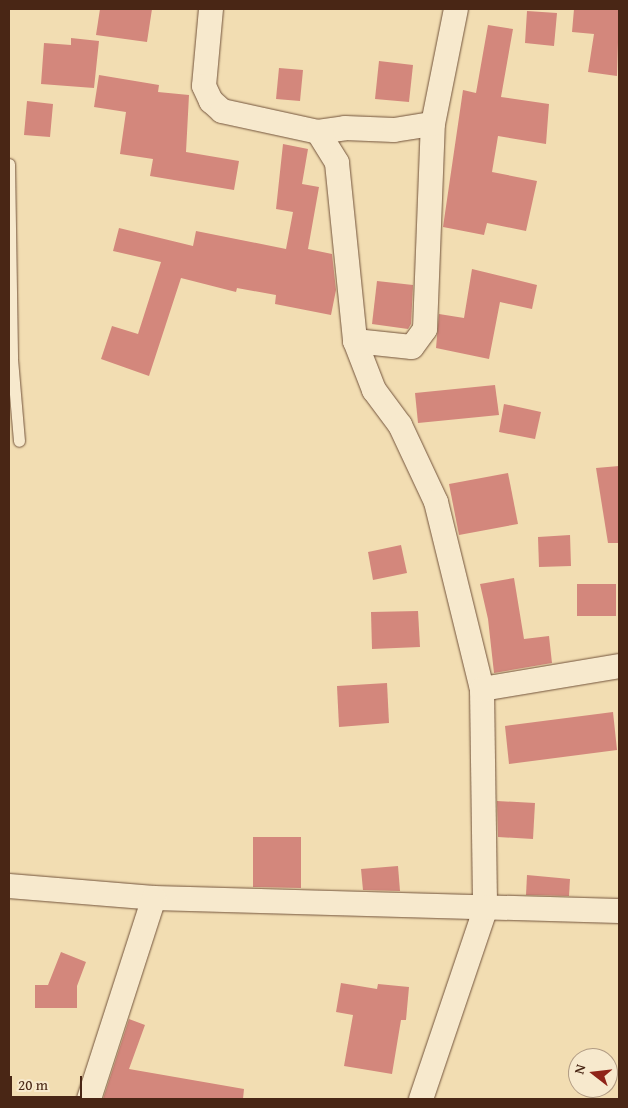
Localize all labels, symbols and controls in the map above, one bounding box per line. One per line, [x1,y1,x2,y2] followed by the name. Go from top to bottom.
[568,1048,618,1098] north arrow
[569,1062,590,1076] text: N
[12,1066,85,1098] scale bar
[18,1074,48,1095] text: 20 m

